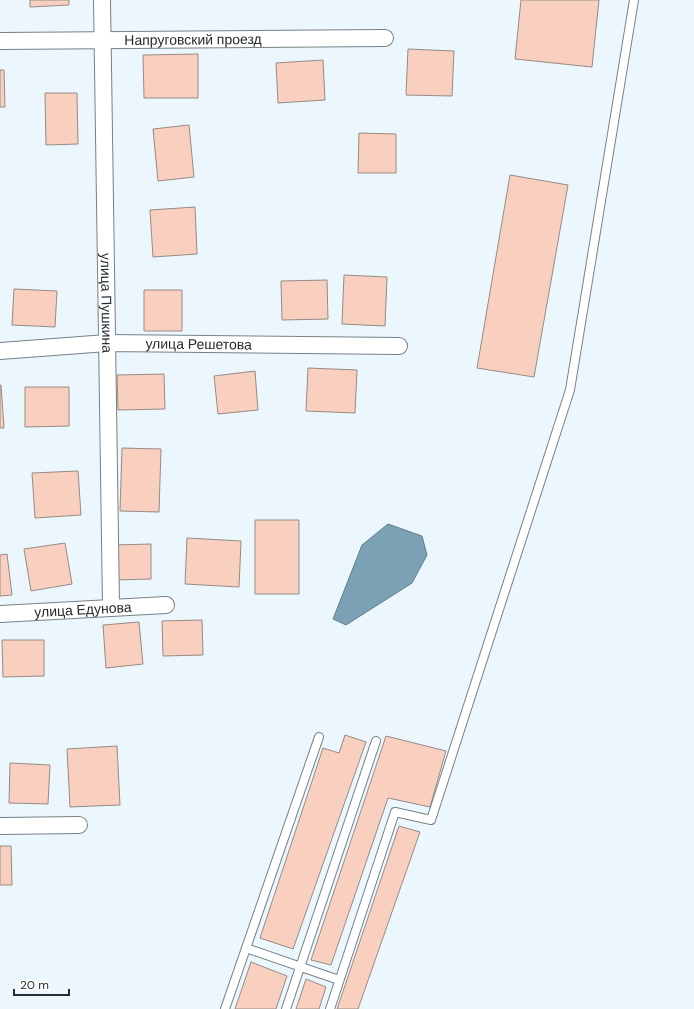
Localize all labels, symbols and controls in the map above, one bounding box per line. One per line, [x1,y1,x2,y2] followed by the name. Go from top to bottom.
[124,30,262,49] street label: Напруговский проезд
[97,253,116,353] street label: улица Пушкина
[145,334,252,353] street label: улица Решетова
[34,598,132,621] street label: улица Едунова
[14,971,69,997] scale bar
[20,977,49,993] text: 20 m

